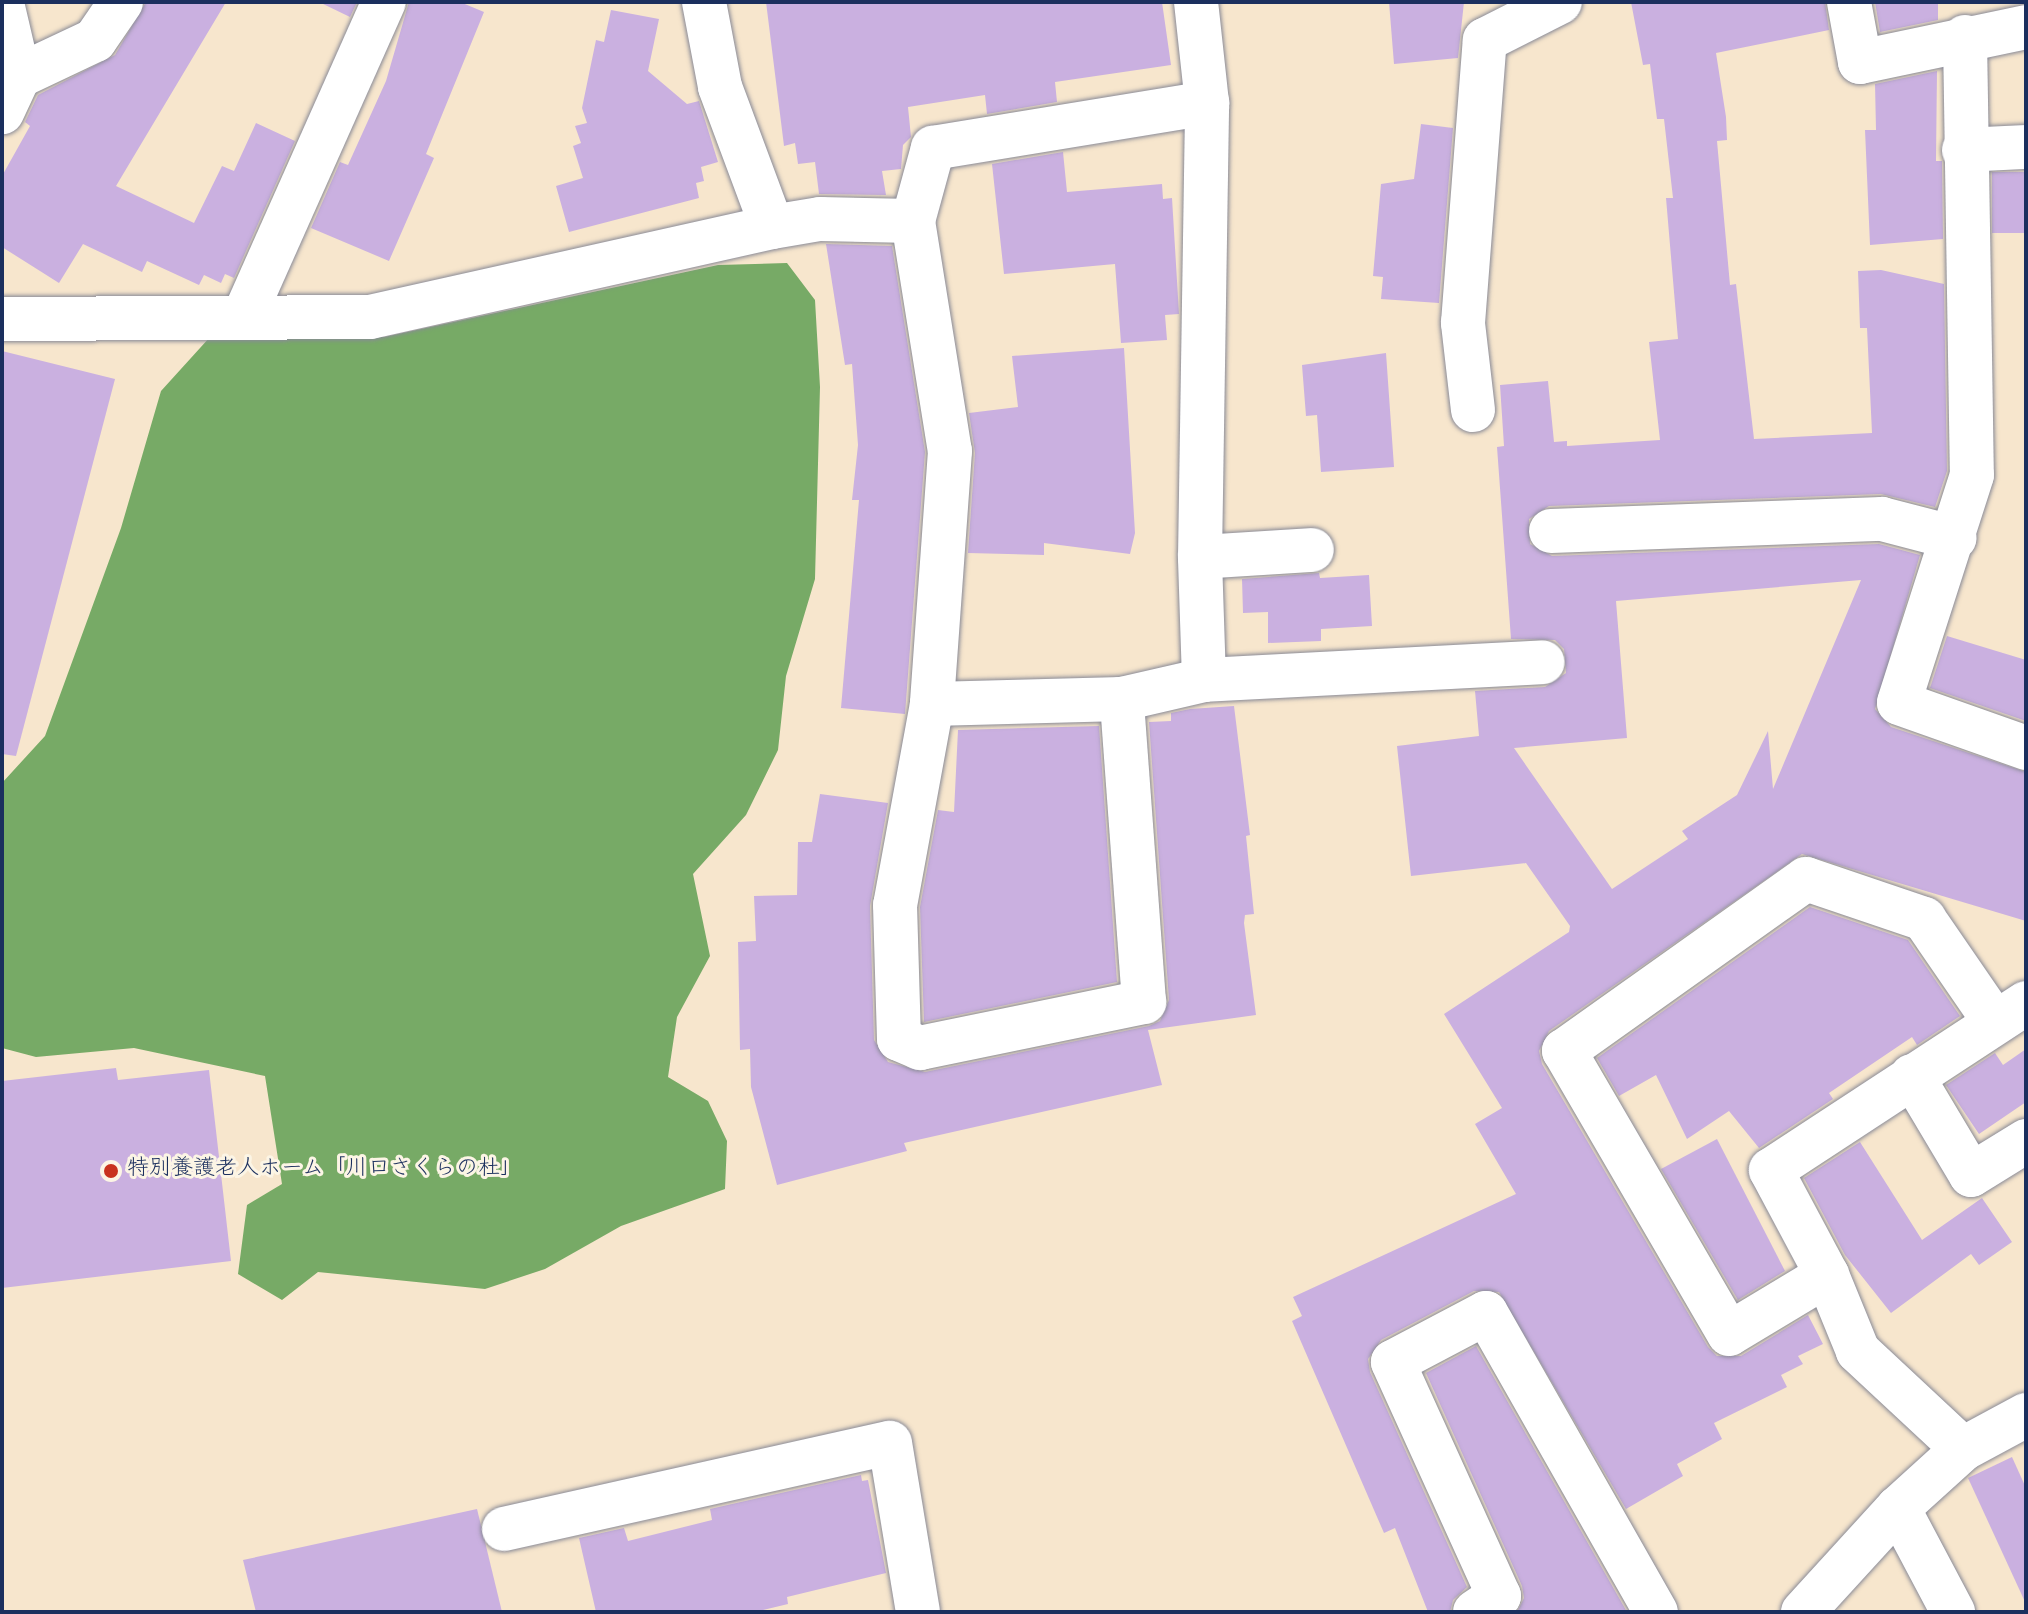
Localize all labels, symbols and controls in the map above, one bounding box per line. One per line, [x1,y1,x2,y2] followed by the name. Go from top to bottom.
[127,1158,523,1184] place label: 特別養護老人ホーム「川口さくらの杜」
[102,1162,120,1180] marker: 特別養護老人ホーム「川口さくらの杜」

